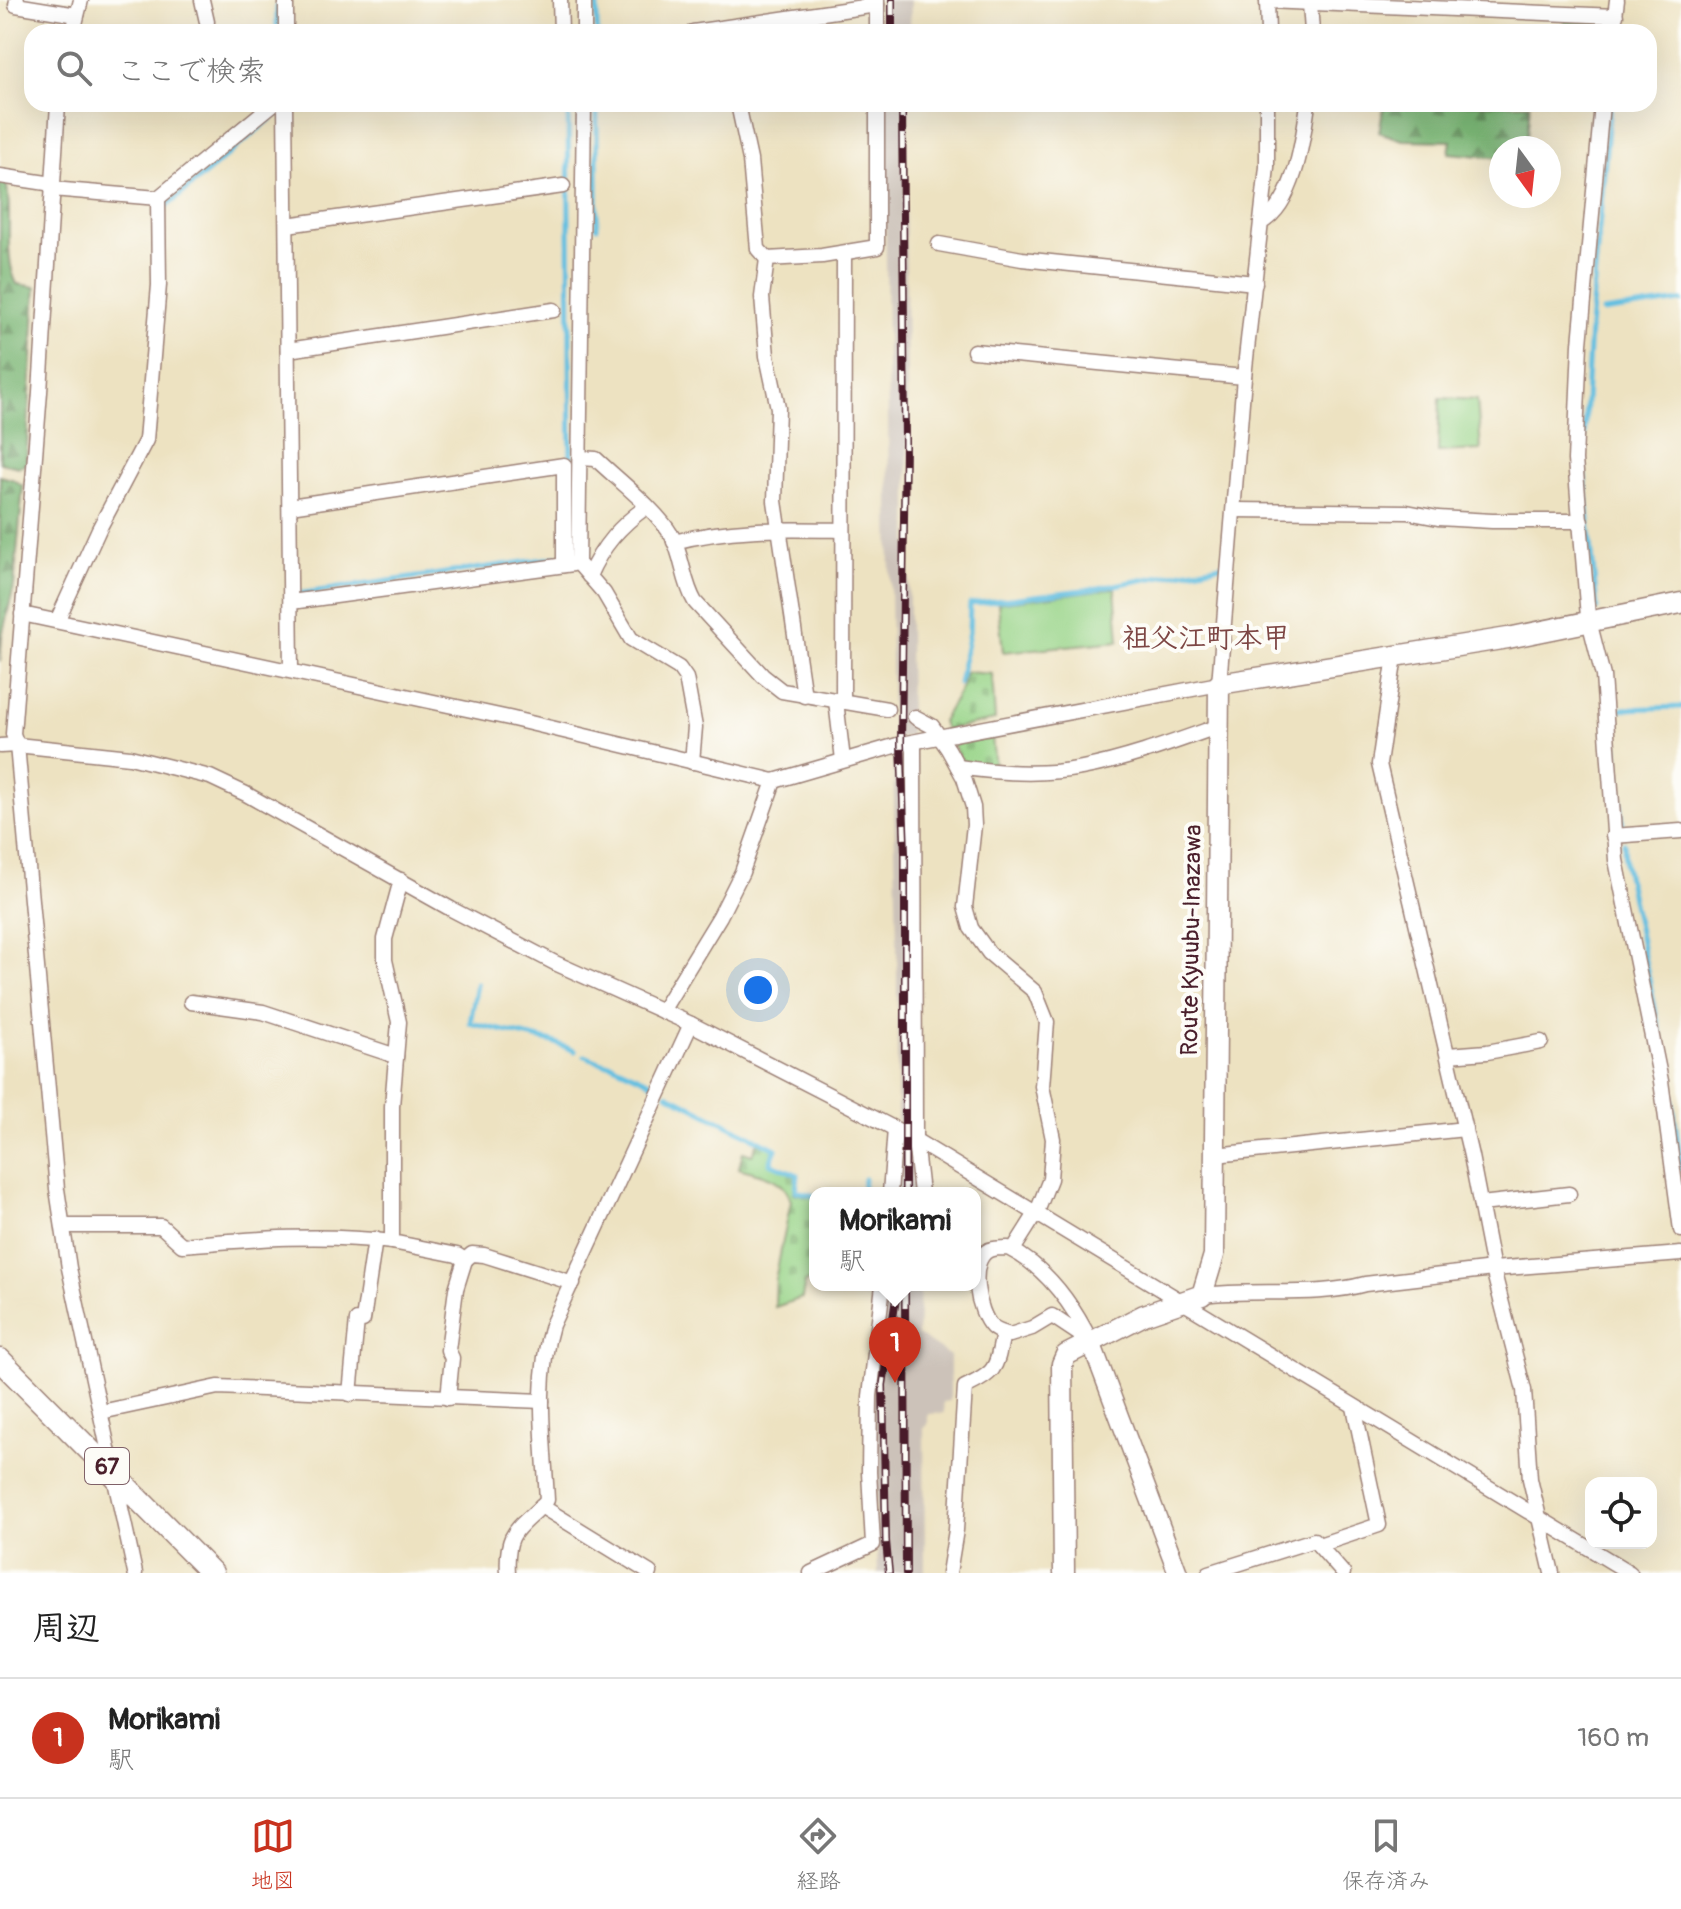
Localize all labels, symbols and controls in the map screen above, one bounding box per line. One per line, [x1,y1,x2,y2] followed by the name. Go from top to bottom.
[24,24,1657,112] search box
[52,46,96,90] icon: search
[116,53,266,90] text: ここで検索
[1489,136,1561,208] north arrow
[1122,621,1290,656] district label: 祖父江町本甲
[1175,824,1208,1056] street label: Route Kyuubu-Inazawa
[738,970,778,1010] your location
[809,1187,981,1291] popup
[839,1202,951,1239] text: Morikami
[839,1245,865,1277] text: 駅
[869,1317,921,1383] pin: 1
[85,1448,129,1484] road number: 67
[1585,1477,1657,1549] map controls
[1585,1477,1657,1549] button: locate
[32,1607,100,1650] text: 周辺
[108,1701,220,1738] text: Morikami
[53,1722,63,1754] text: 1
[1577,1722,1649,1754] text: 160 m
[108,1744,134,1776] text: 駅
[251,1814,295,1895] tab: 地図
[796,1814,840,1895] tab: 経路
[1342,1814,1430,1895] tab: 保存済み

